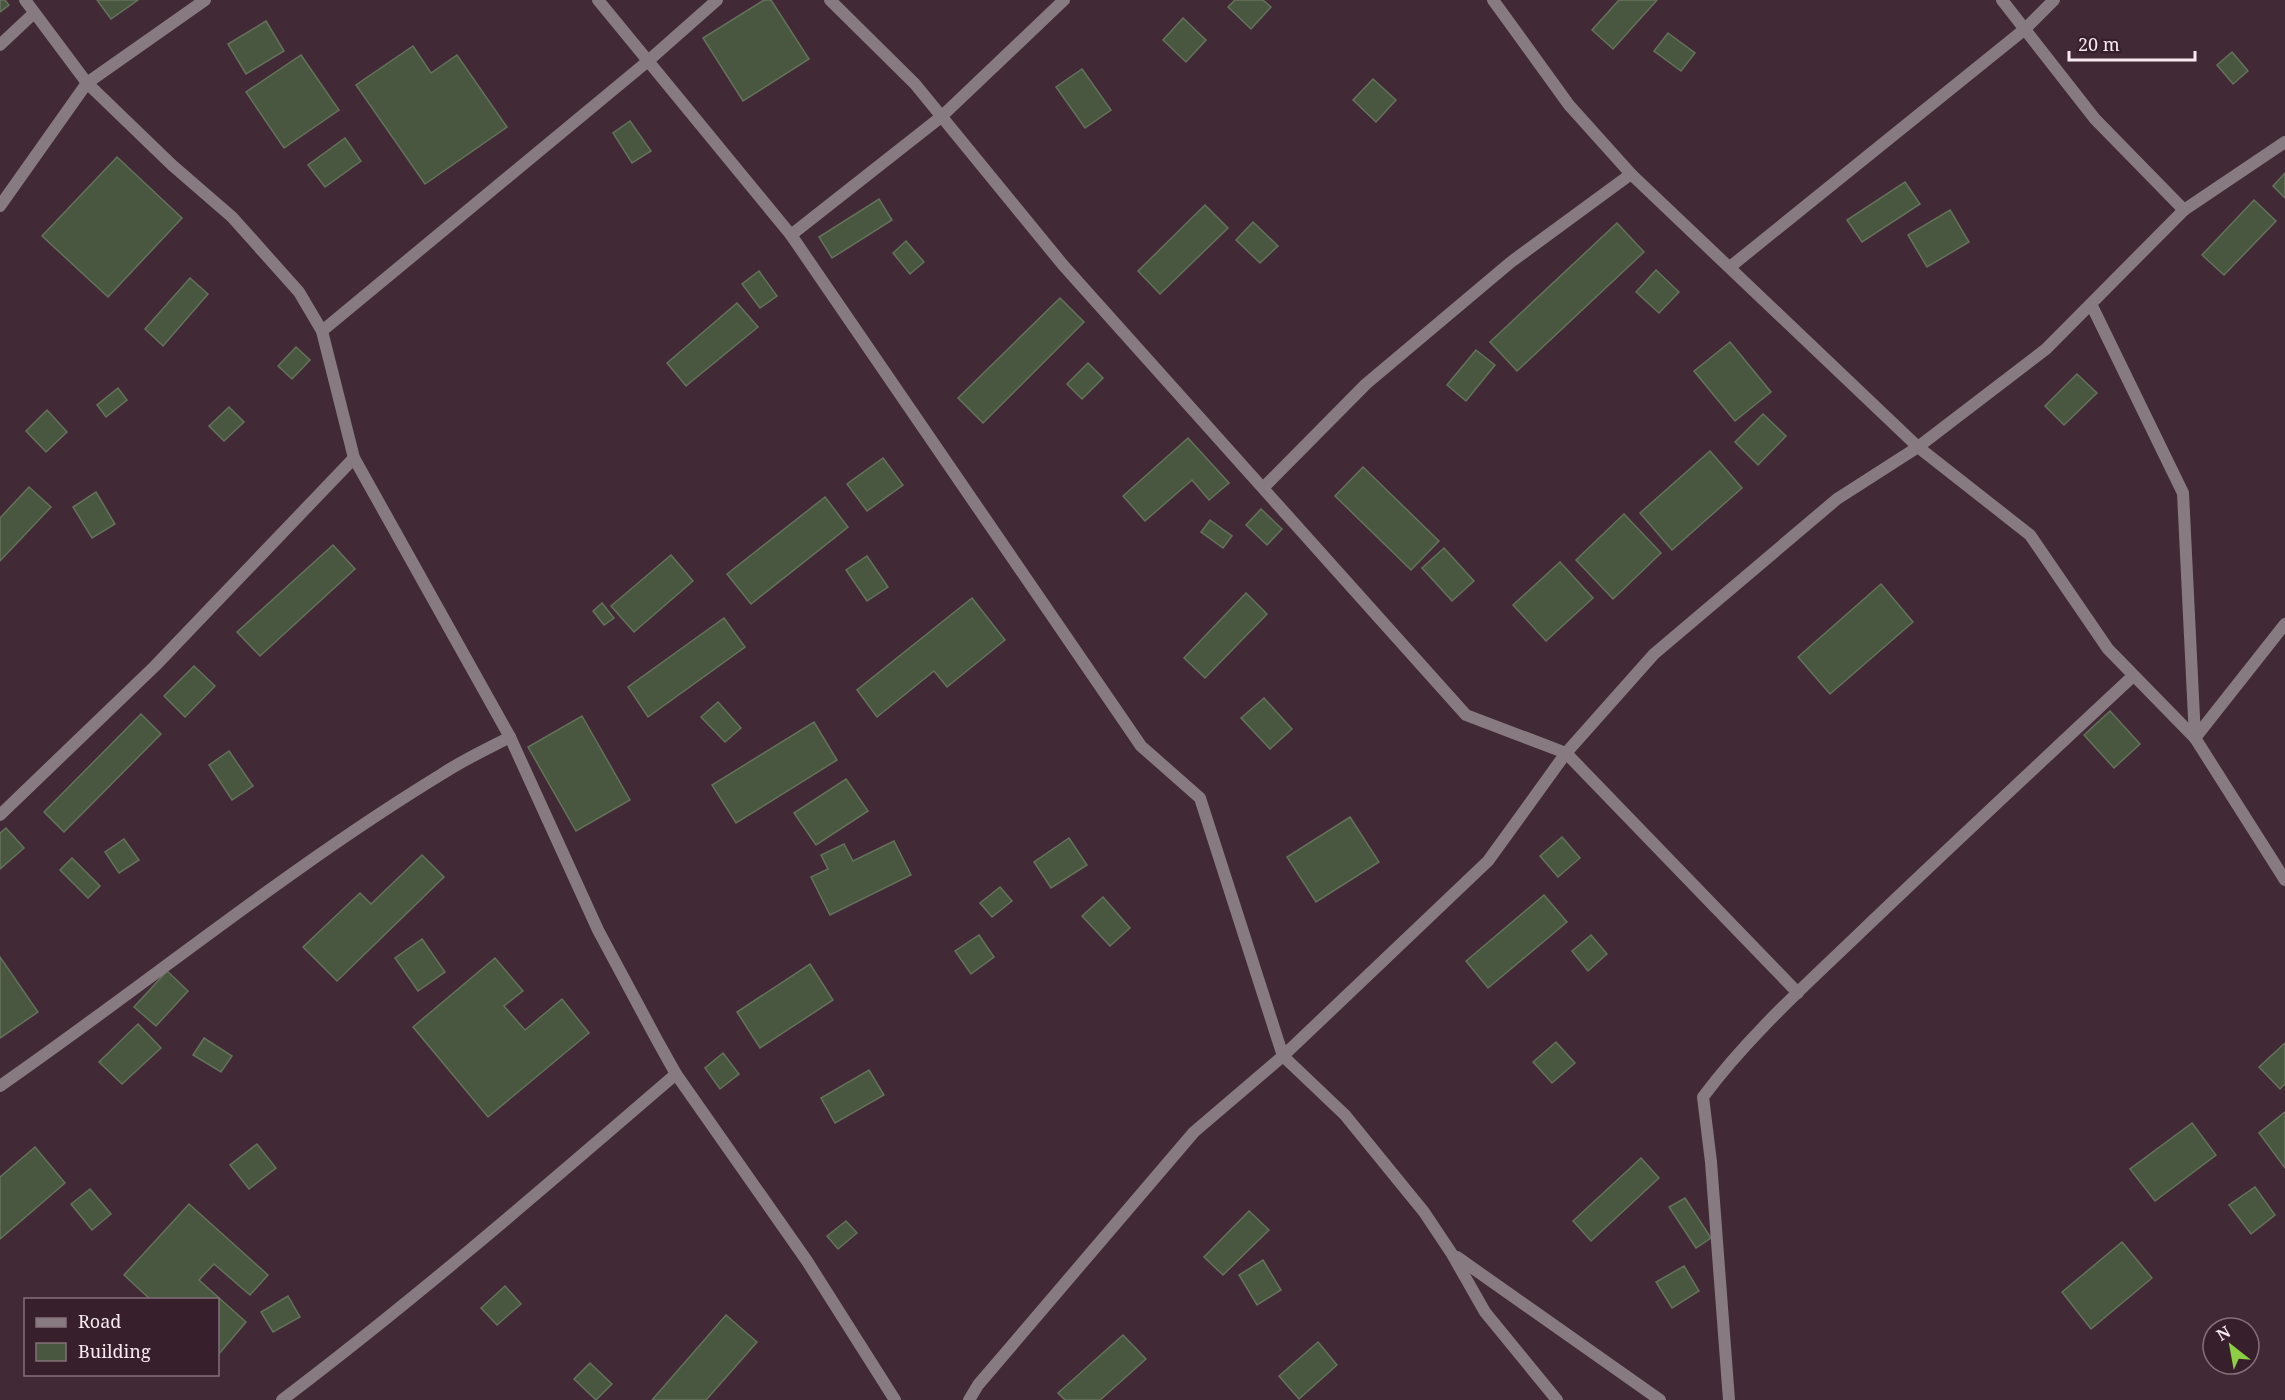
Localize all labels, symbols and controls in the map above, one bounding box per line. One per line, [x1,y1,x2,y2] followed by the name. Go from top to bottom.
[2069,24,2195,62] scale bar
[2078,32,2120,56] text: 20 m
[24,1298,219,1376] legend
[78,1309,121,1333] text: Road
[2201,1316,2261,1376] north arrow
[2212,1320,2235,1346] text: N
[78,1339,151,1363] text: Building

